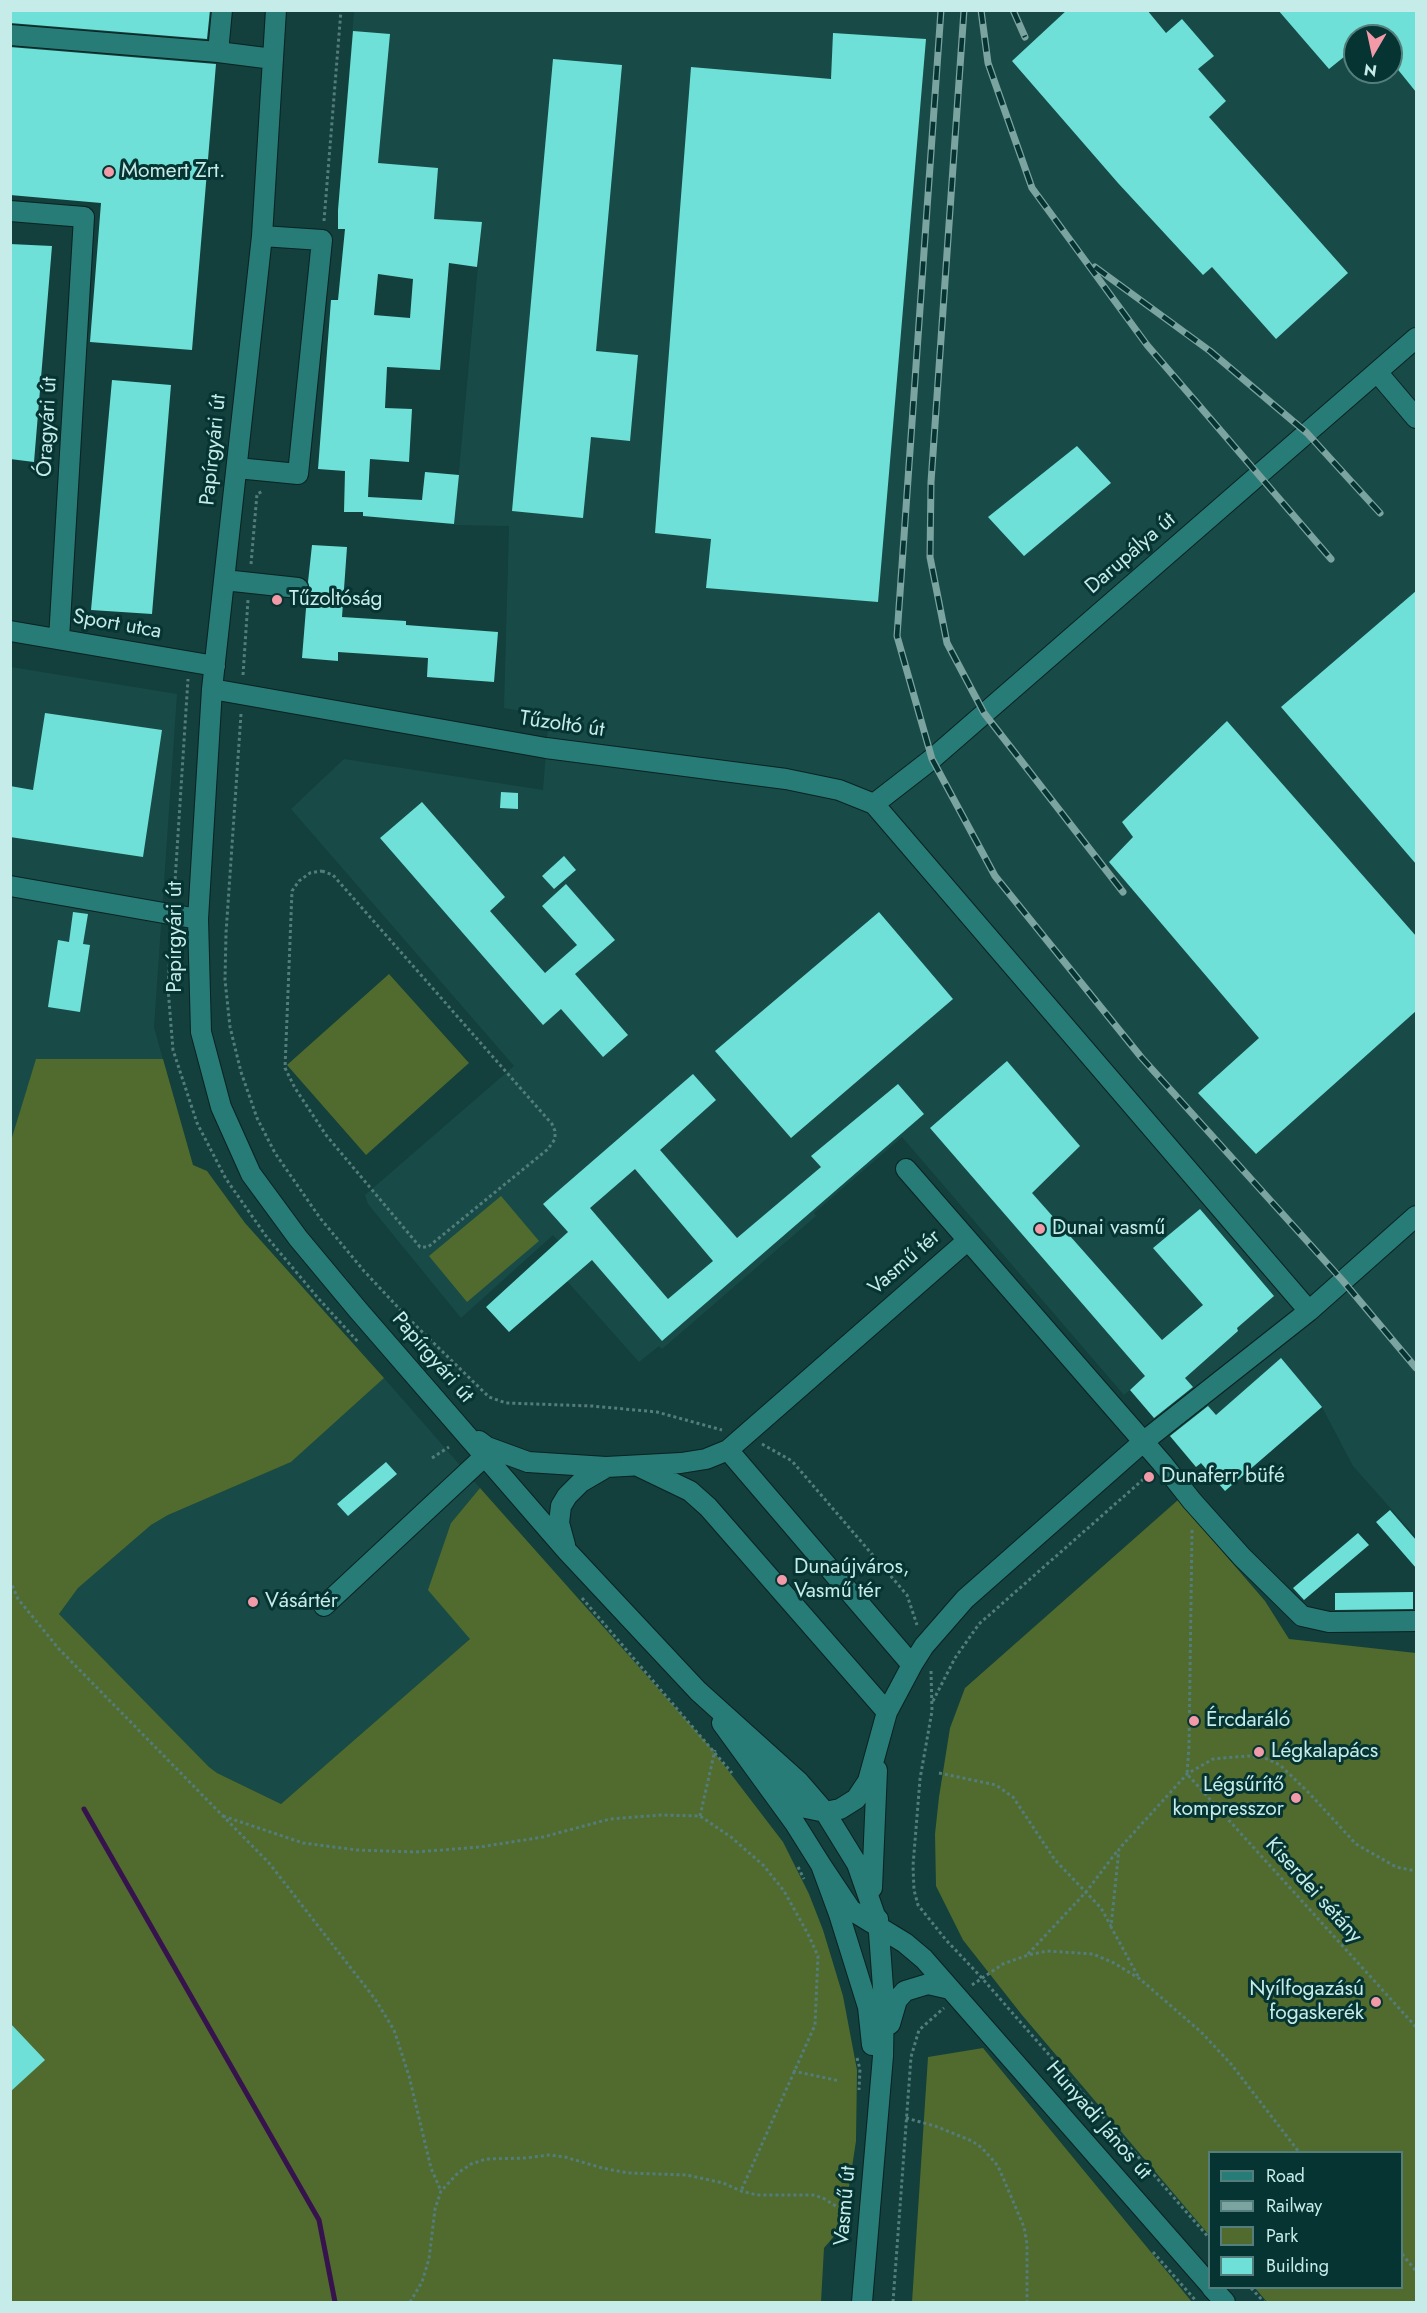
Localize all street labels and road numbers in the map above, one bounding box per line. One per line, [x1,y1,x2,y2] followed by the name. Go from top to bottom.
[33,376,63,478] street label: Óragyári út
[196,393,232,507] street label: Papírgyári út
[1081,508,1181,600] street label: Darupálya út
[71,605,163,645] street label: Sport utca
[518,707,606,743] street label: Tűzoltó út
[163,881,189,993] street label: Papírgyári út
[864,1225,946,1301] street label: Vasmű tér
[386,1308,478,1408] street label: Papírgyári út
[1259,1833,1367,1949] street label: Kiserdei sétány
[1040,2057,1156,2185] street label: Hunyadi János út
[830,2165,862,2247] street label: Vasmű út

